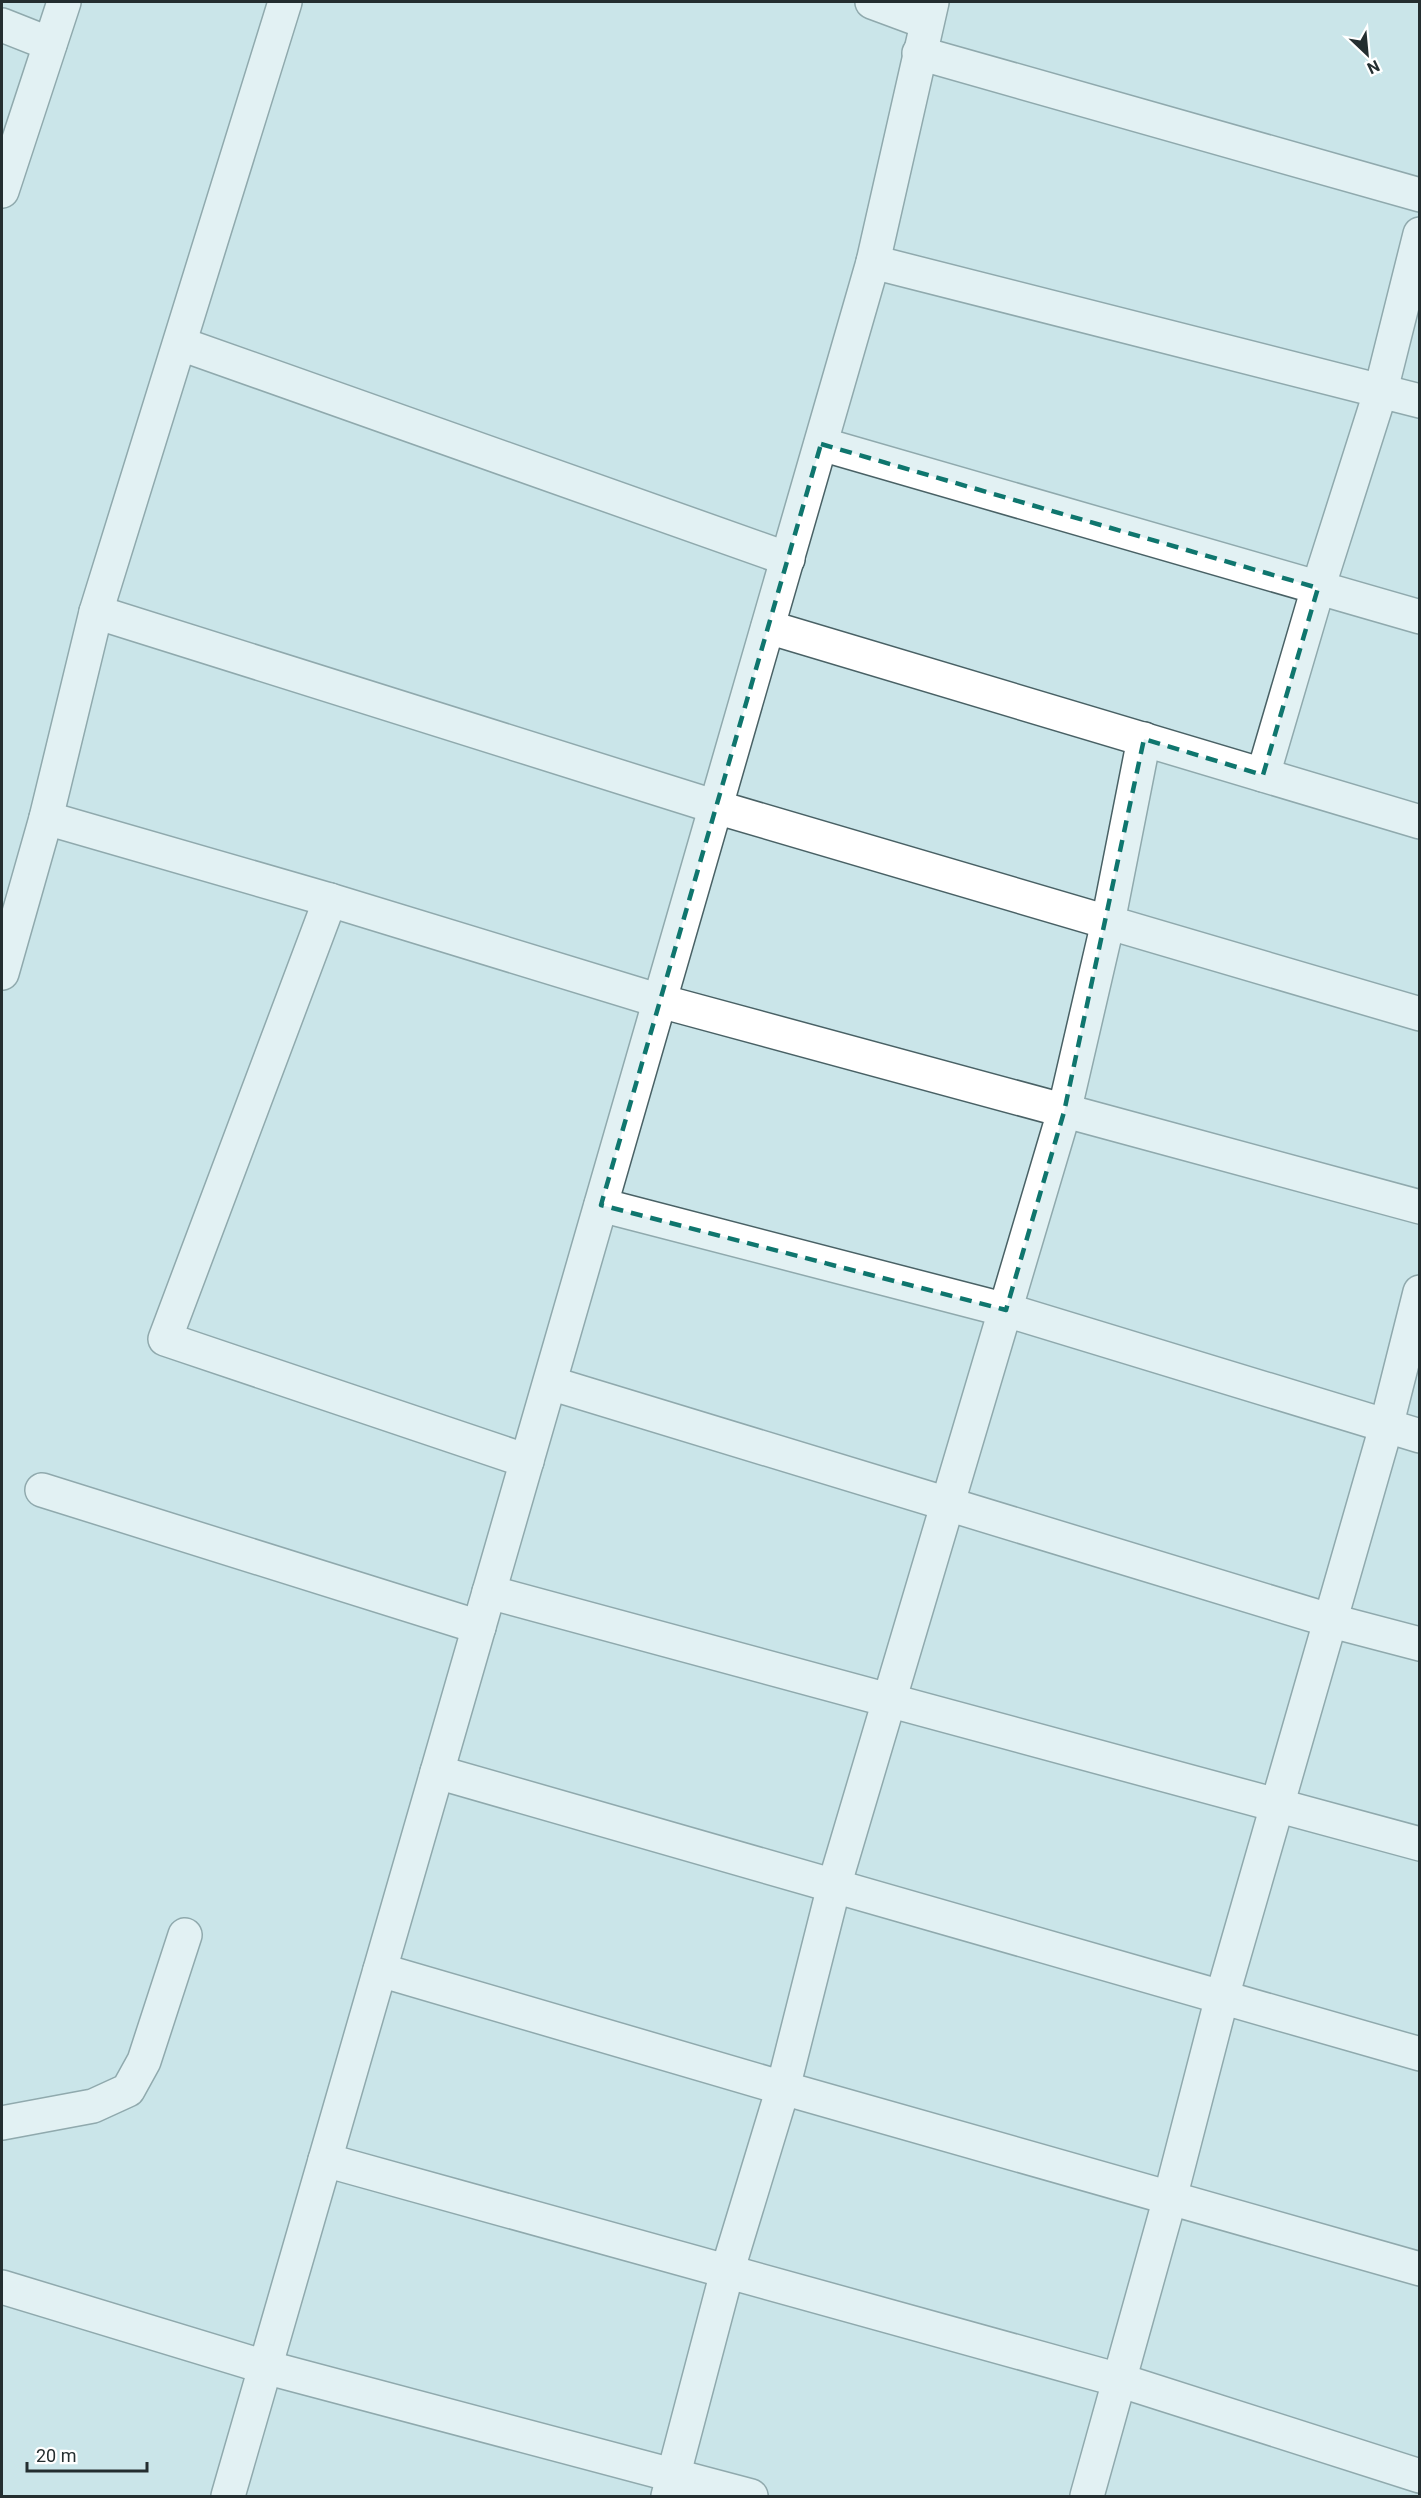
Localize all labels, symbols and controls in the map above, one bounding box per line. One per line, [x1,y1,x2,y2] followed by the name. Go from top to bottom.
[1337,24,1397,84] north arrow
[1364,56,1383,78] text: N
[27,2435,147,2473] scale bar
[36,2445,76,2466] text: 20 m

